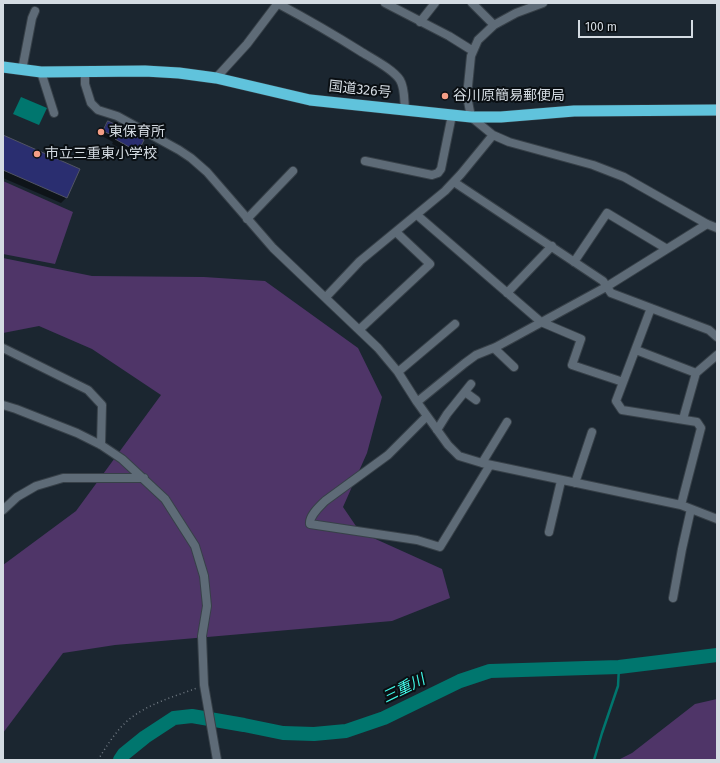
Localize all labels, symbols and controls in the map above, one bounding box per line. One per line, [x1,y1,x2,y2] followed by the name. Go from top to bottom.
[580,12,695,38] scale bar
[585,20,617,34] text: 100 m
[328,78,392,102] street label: 国道326号
[453,88,565,104] place label: 谷川原簡易郵便局
[440,91,450,101] marker: 谷川原簡易郵便局
[109,124,165,140] place label: 東保育所
[96,127,106,137] marker: 東保育所
[45,146,157,162] place label: 市立三重東小学校
[32,149,42,159] marker: 市立三重東小学校
[380,671,428,707] water label: 三重川

